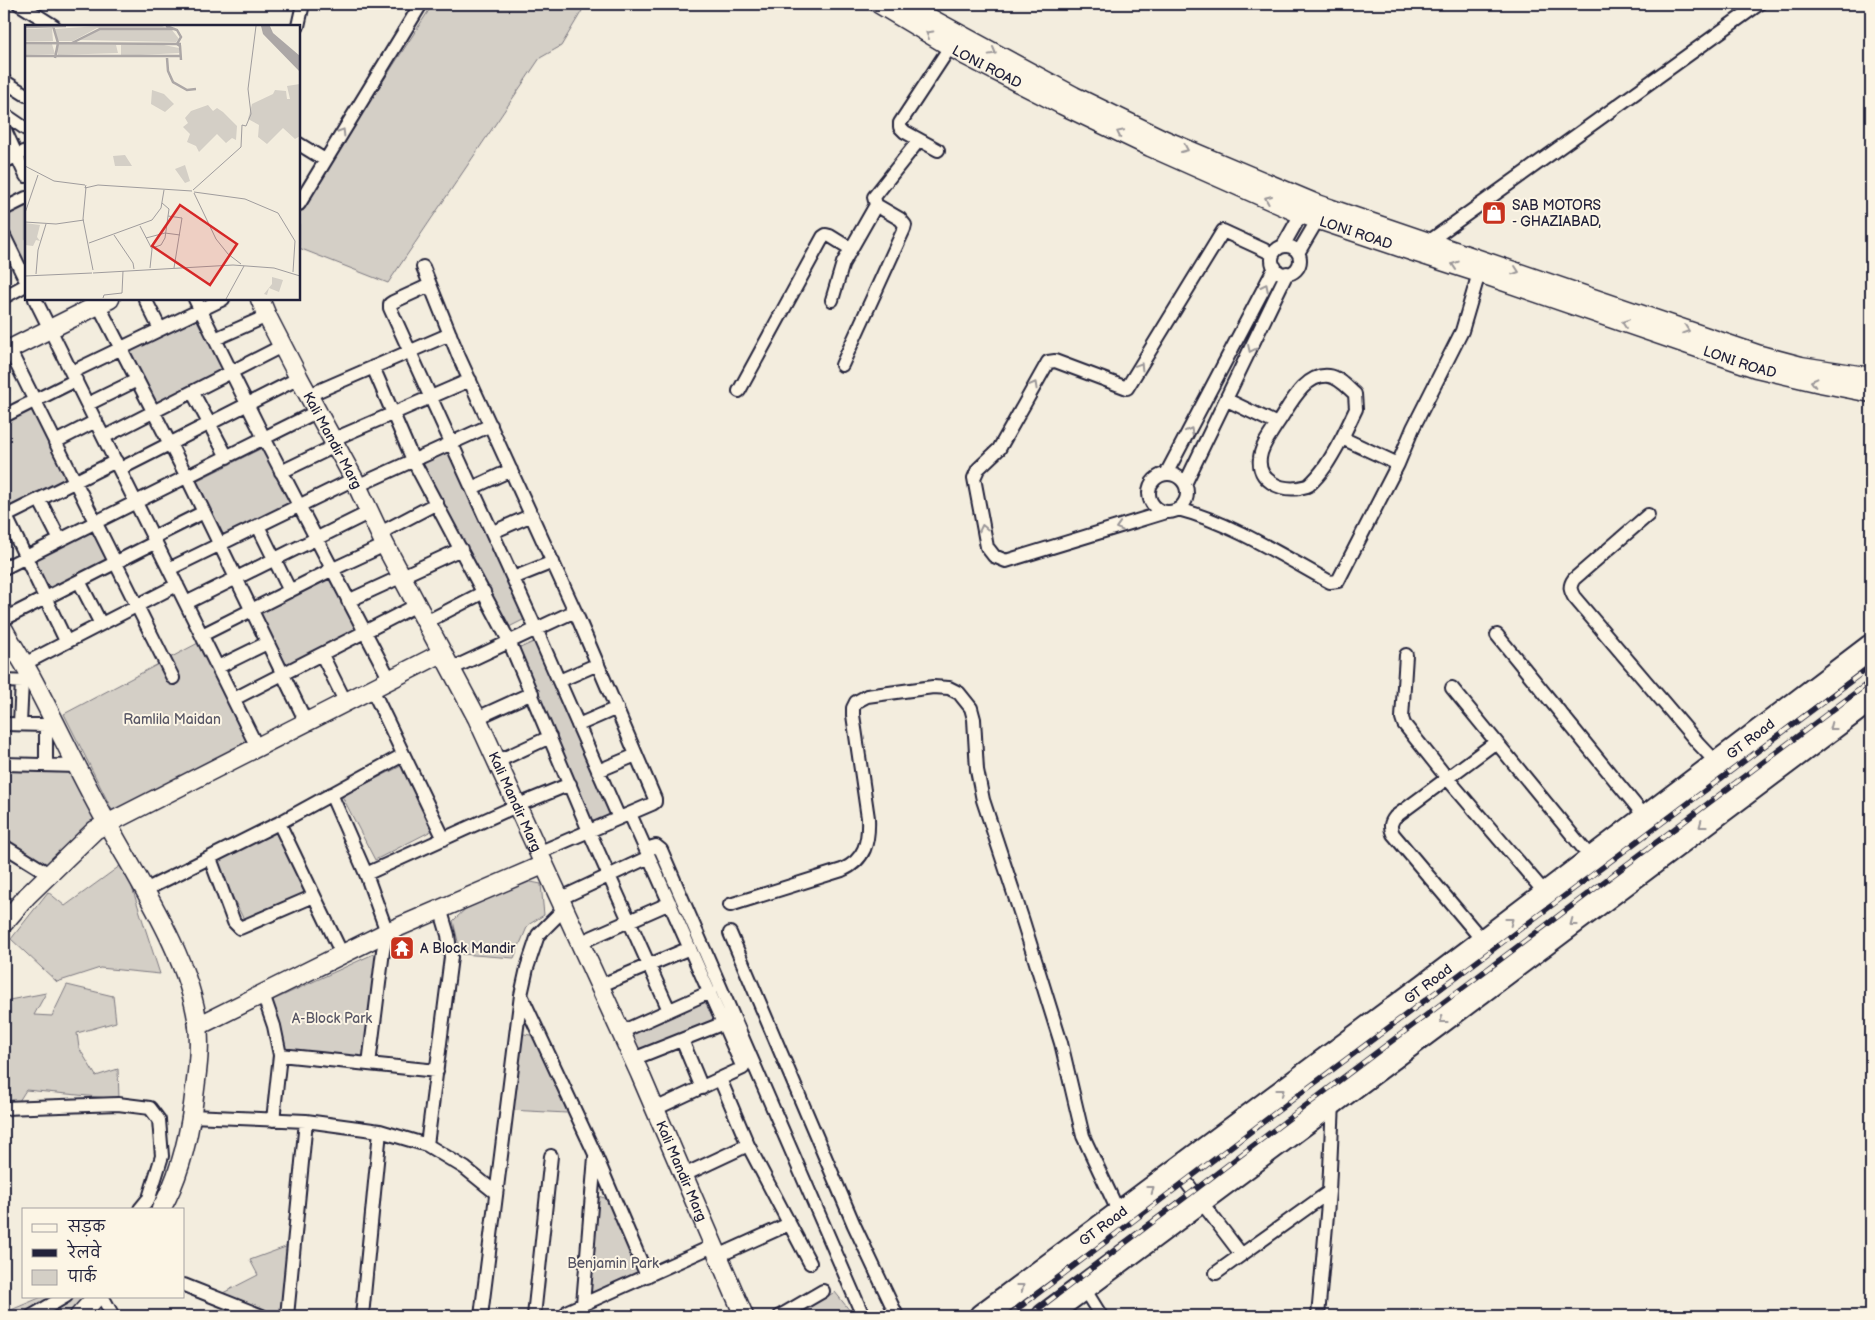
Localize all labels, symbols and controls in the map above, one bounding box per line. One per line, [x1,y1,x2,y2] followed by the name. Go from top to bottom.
[25,25,300,300] inset map
[925,31,934,41] one-way arrow
[949,41,1025,92] street label: LONI ROAD
[987,46,996,56] one-way arrow
[335,129,345,138] one-way arrow
[1116,129,1125,139] one-way arrow
[1180,142,1189,153] one-way arrow
[1264,195,1273,206] one-way arrow
[1512,197,1601,230] place label: SAB MOTORS - GHAZIABAD,
[1481,200,1507,226] shop icon: SAB MOTORS - GHAZIABAD,
[1317,212,1395,253] street label: LONI ROAD
[1451,261,1460,271] one-way arrow
[1511,266,1520,276] one-way arrow
[1259,283,1269,292] one-way arrow
[1621,319,1630,329] one-way arrow
[1681,324,1690,334] one-way arrow
[1701,342,1778,381] street label: LONI ROAD
[1247,344,1257,353] one-way arrow
[1134,362,1144,371] one-way arrow
[1809,377,1818,388] one-way arrow
[1028,382,1038,391] one-way arrow
[300,389,366,492] street label: Kali Mandir Marg
[1183,427,1193,436] one-way arrow
[1115,521,1124,531] one-way arrow
[978,523,989,532] one-way arrow
[123,711,221,728] park label: Ramlila Maidan
[1723,715,1778,762] street label: GT Road
[1829,722,1838,730] one-way arrow
[485,749,546,854] street label: Kali Mandir Marg
[1698,819,1708,828] one-way arrow
[1569,917,1579,926] one-way arrow
[1504,919,1513,927] one-way arrow
[389,935,415,961] temple icon: A Block Mandir
[420,940,516,957] place label: A Block Mandir
[1400,960,1455,1007] street label: GT Road
[292,1010,372,1027] park label: A-Block Park
[1440,1015,1449,1023] one-way arrow
[1275,1089,1285,1098] one-way arrow
[653,1118,711,1224] street label: Kali Mandir Marg
[1145,1186,1155,1195] one-way arrow
[1076,1202,1131,1249] street label: GT Road
[22,1208,185,1298] legend
[67,1218,106,1237] text: सड़क
[66,1239,102,1263] text: रेलवे
[567,1255,659,1272] park label: Benjamin Park
[67,1265,98,1287] text: पार्क
[1015,1284,1025,1293] one-way arrow

